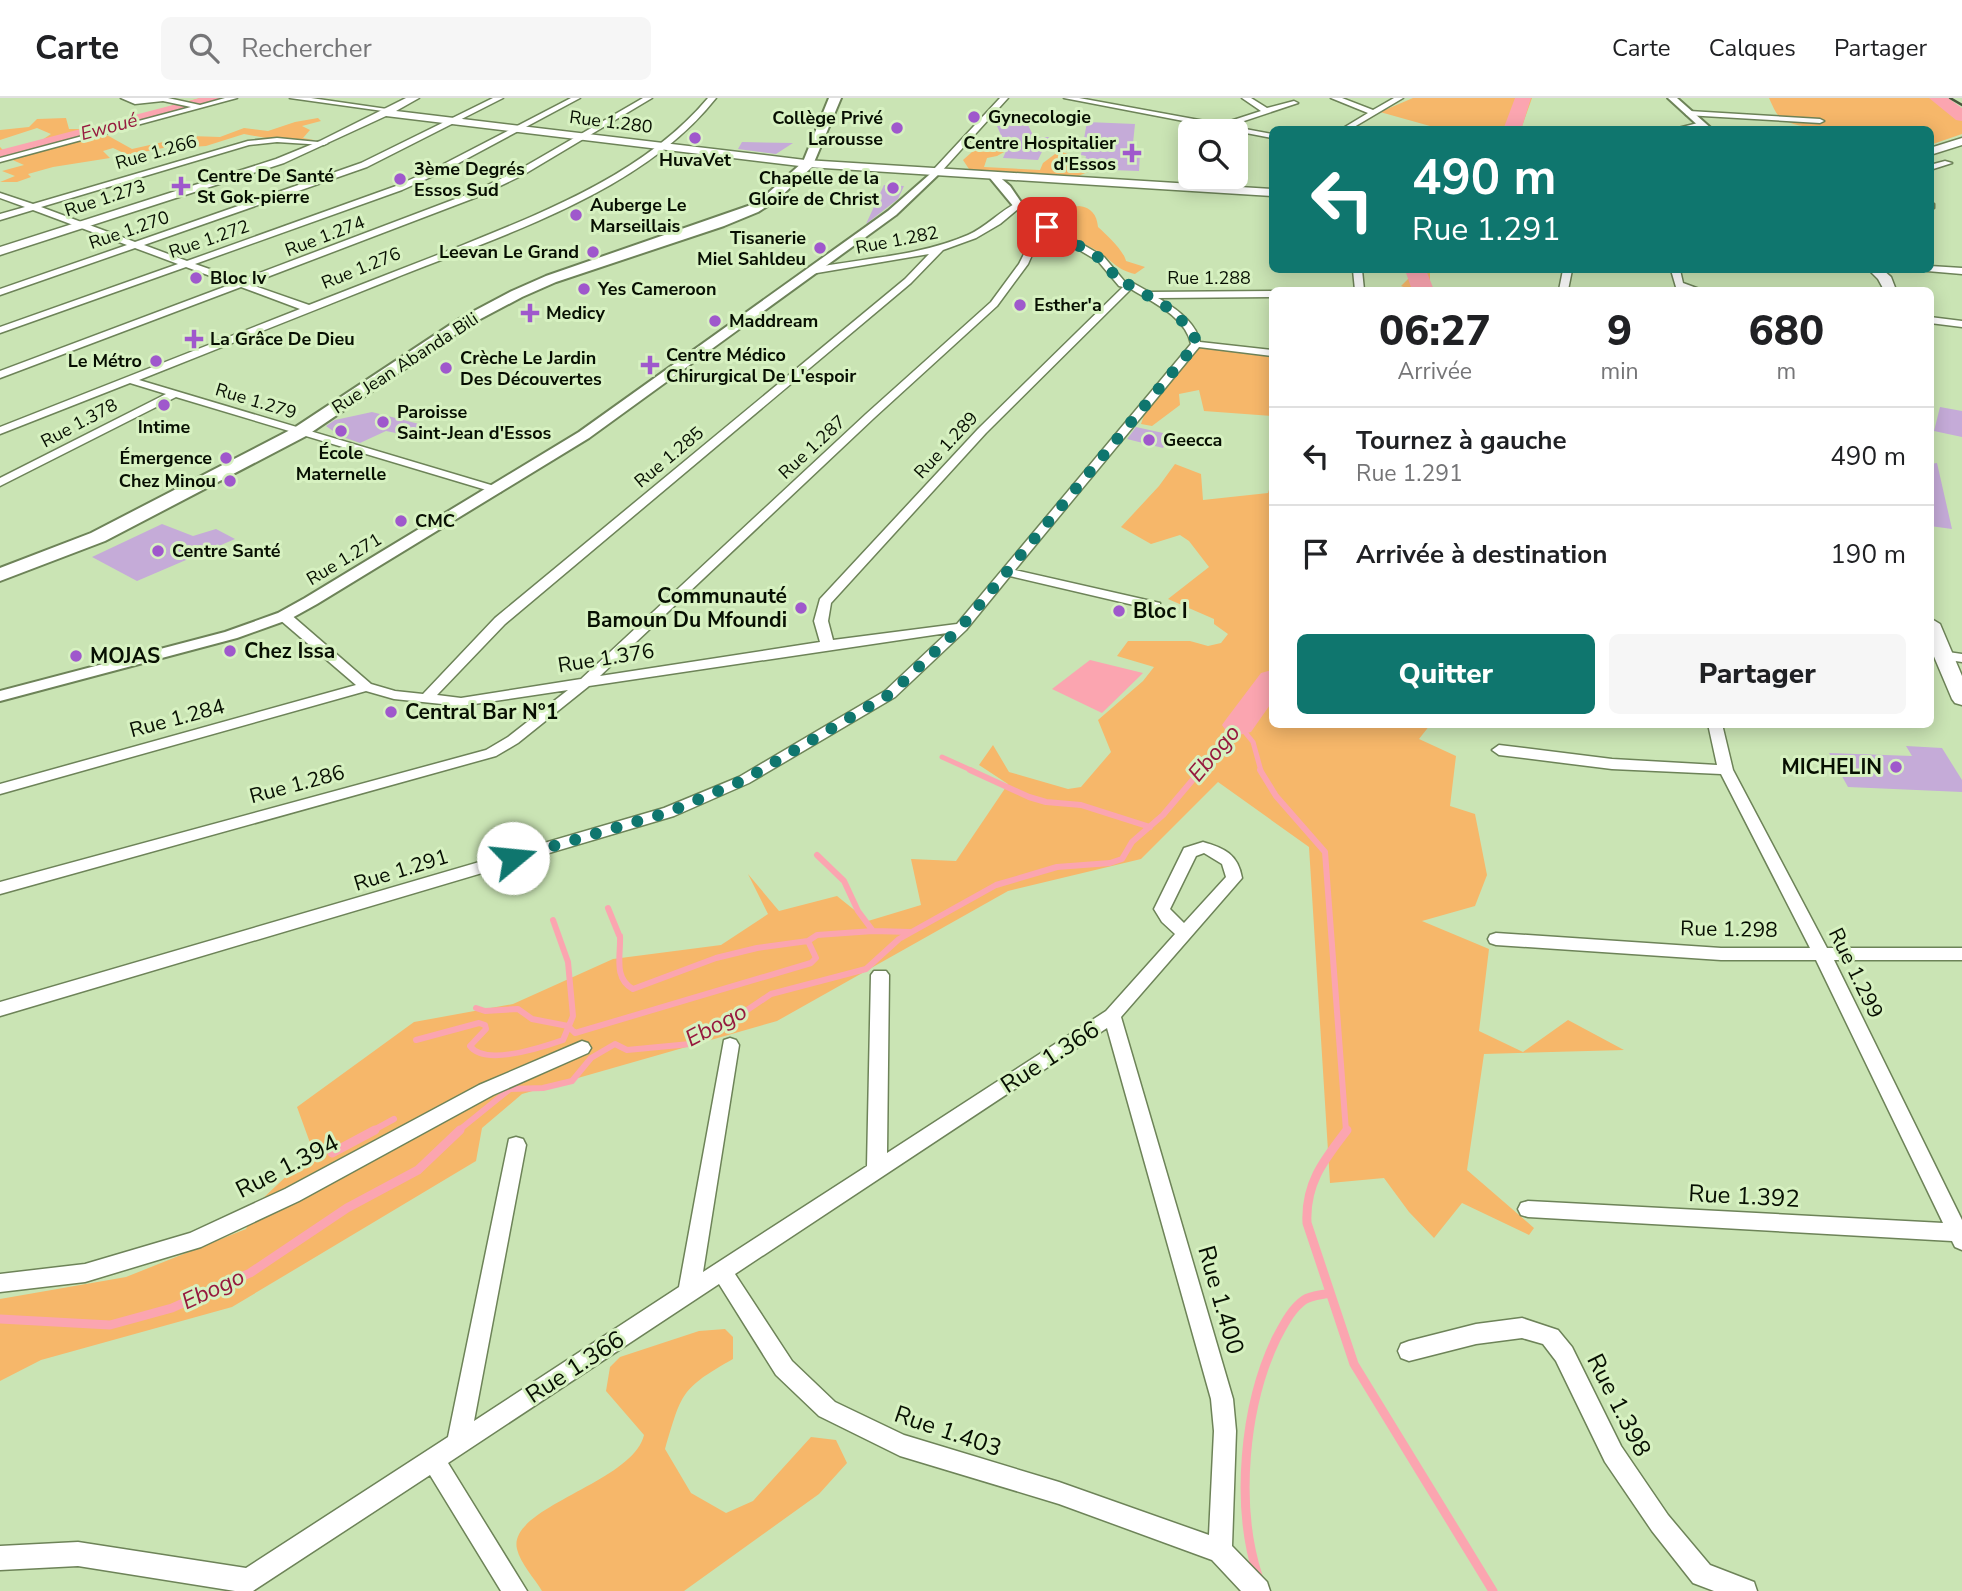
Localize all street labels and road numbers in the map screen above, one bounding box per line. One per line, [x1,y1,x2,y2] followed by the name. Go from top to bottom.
[568,105,654,139] street label: Rue 1.280
[112,129,200,175] street label: Rue 1.266
[62,174,148,222] street label: Rue 1.273
[86,205,172,255] street label: Rue 1.270
[282,210,369,262] street label: Rue 1.274
[166,214,252,264] street label: Rue 1.272
[854,220,940,260] street label: Rue 1.282
[318,241,404,295] street label: Rue 1.276
[1167,266,1251,290] street label: Rue 1.288
[327,307,483,419] street label: Rue Jean Abanda Bili
[212,377,300,425] street label: Rue 1.279
[36,393,122,453] street label: Rue 1.378
[909,406,983,484] street label: Rue 1.289
[773,410,851,484] street label: Rue 1.287
[629,421,709,493] street label: Rue 1.285
[302,527,386,591] street label: Rue 1.271
[556,637,656,679] street label: Rue 1.376
[126,692,228,744] street label: Rue 1.284
[246,758,348,810] street label: Rue 1.286
[350,842,452,898] street label: Rue 1.291
[1680,914,1778,944] street label: Rue 1.298
[1822,923,1890,1023] street label: Rue 1.299
[995,1013,1105,1101] street label: Rue 1.366
[230,1126,344,1206] street label: Rue 1.394
[1687,1177,1801,1215] street label: Rue 1.392
[1190,1242,1252,1358] street label: Rue 1.400
[520,1323,630,1411] street label: Rue 1.366
[1579,1348,1659,1462] street label: Rue 1.398
[890,1398,1006,1464] street label: Rue 1.403

